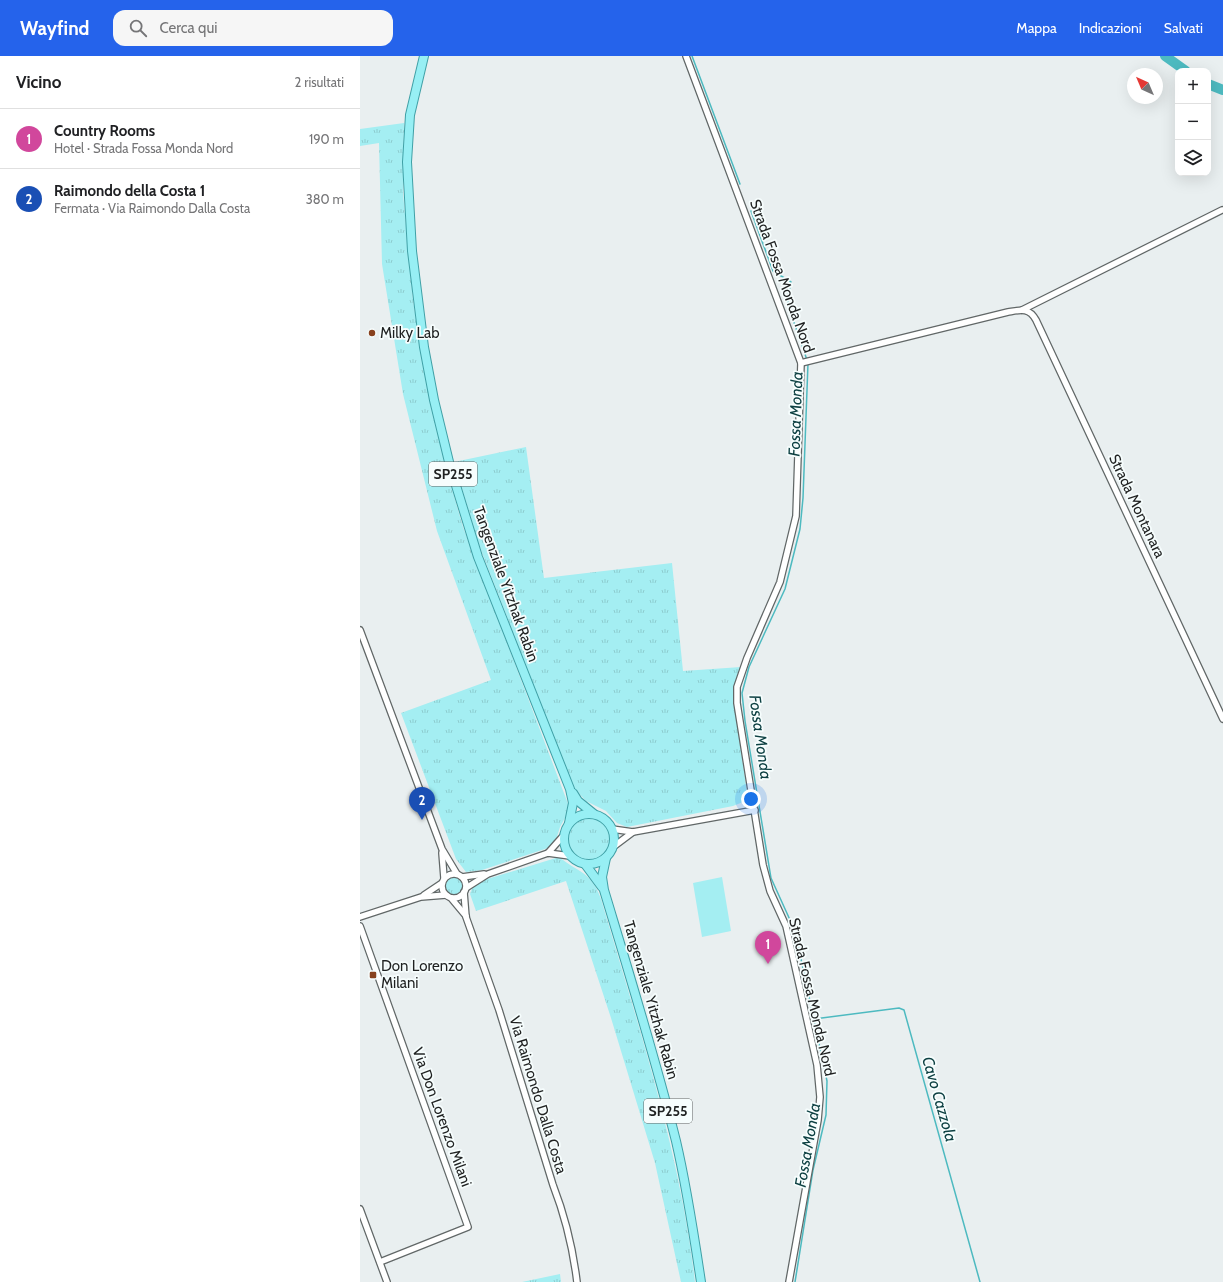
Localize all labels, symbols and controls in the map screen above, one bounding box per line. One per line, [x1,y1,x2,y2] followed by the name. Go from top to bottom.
[113,10,393,46] search box
[20,17,89,40] text: Wayfind
[127,17,149,39] icon: search
[159,19,218,37] text: Cerca qui
[1016,19,1057,37] text: Mappa
[1079,19,1142,37] text: Indicazioni
[1164,19,1203,37] text: Salvati
[1127,68,1163,104] north arrow
[1175,68,1211,176] map controls
[1175,68,1211,104] button: +
[16,72,61,92] text: Vicino
[295,74,344,90] text: 2 risultati
[1175,104,1211,140] button: −
[54,122,155,140] text: Country Rooms
[27,131,31,147] text: 1
[309,131,344,147] text: 190 m
[54,140,233,156] text: Hotel · Strada Fossa Monda Nord
[1175,140,1211,176] button: layers
[54,182,205,200] text: Raimondo della Costa 1
[26,191,32,207] text: 2
[306,191,344,207] text: 380 m
[746,197,818,355] street label: Strada Fossa Monda Nord
[54,200,250,216] text: Fermata · Via Raimondo Dalla Costa
[380,324,439,342] place label: Milky Lab
[367,328,377,338] marker: Milky Lab
[785,371,806,457] water label: Fossa Monda
[1105,451,1169,562] street label: Strada Montanara
[429,462,477,486] road number: SP255
[469,504,543,664] street label: Tangenziale Yitzhak Rabin
[745,694,776,781] water label: Fossa Monda
[409,787,435,820] pin: 2
[741,789,761,809] your location
[785,916,839,1078] street label: Strada Fossa Monda Nord
[620,919,682,1081] street label: Tangenziale Yitzhak Rabin
[755,931,781,964] pin: 1
[381,957,463,992] place label: Don Lorenzo Milani
[368,970,378,980] marker: Don Lorenzo Milani
[505,1014,571,1177] street label: Via Raimondo Dalla Costa
[408,1045,476,1189] street label: Via Don Lorenzo Milani
[918,1054,961,1144] water label: Cavo Cazzola
[644,1099,692,1123] road number: SP255
[791,1101,824,1189] water label: Fossa Monda

